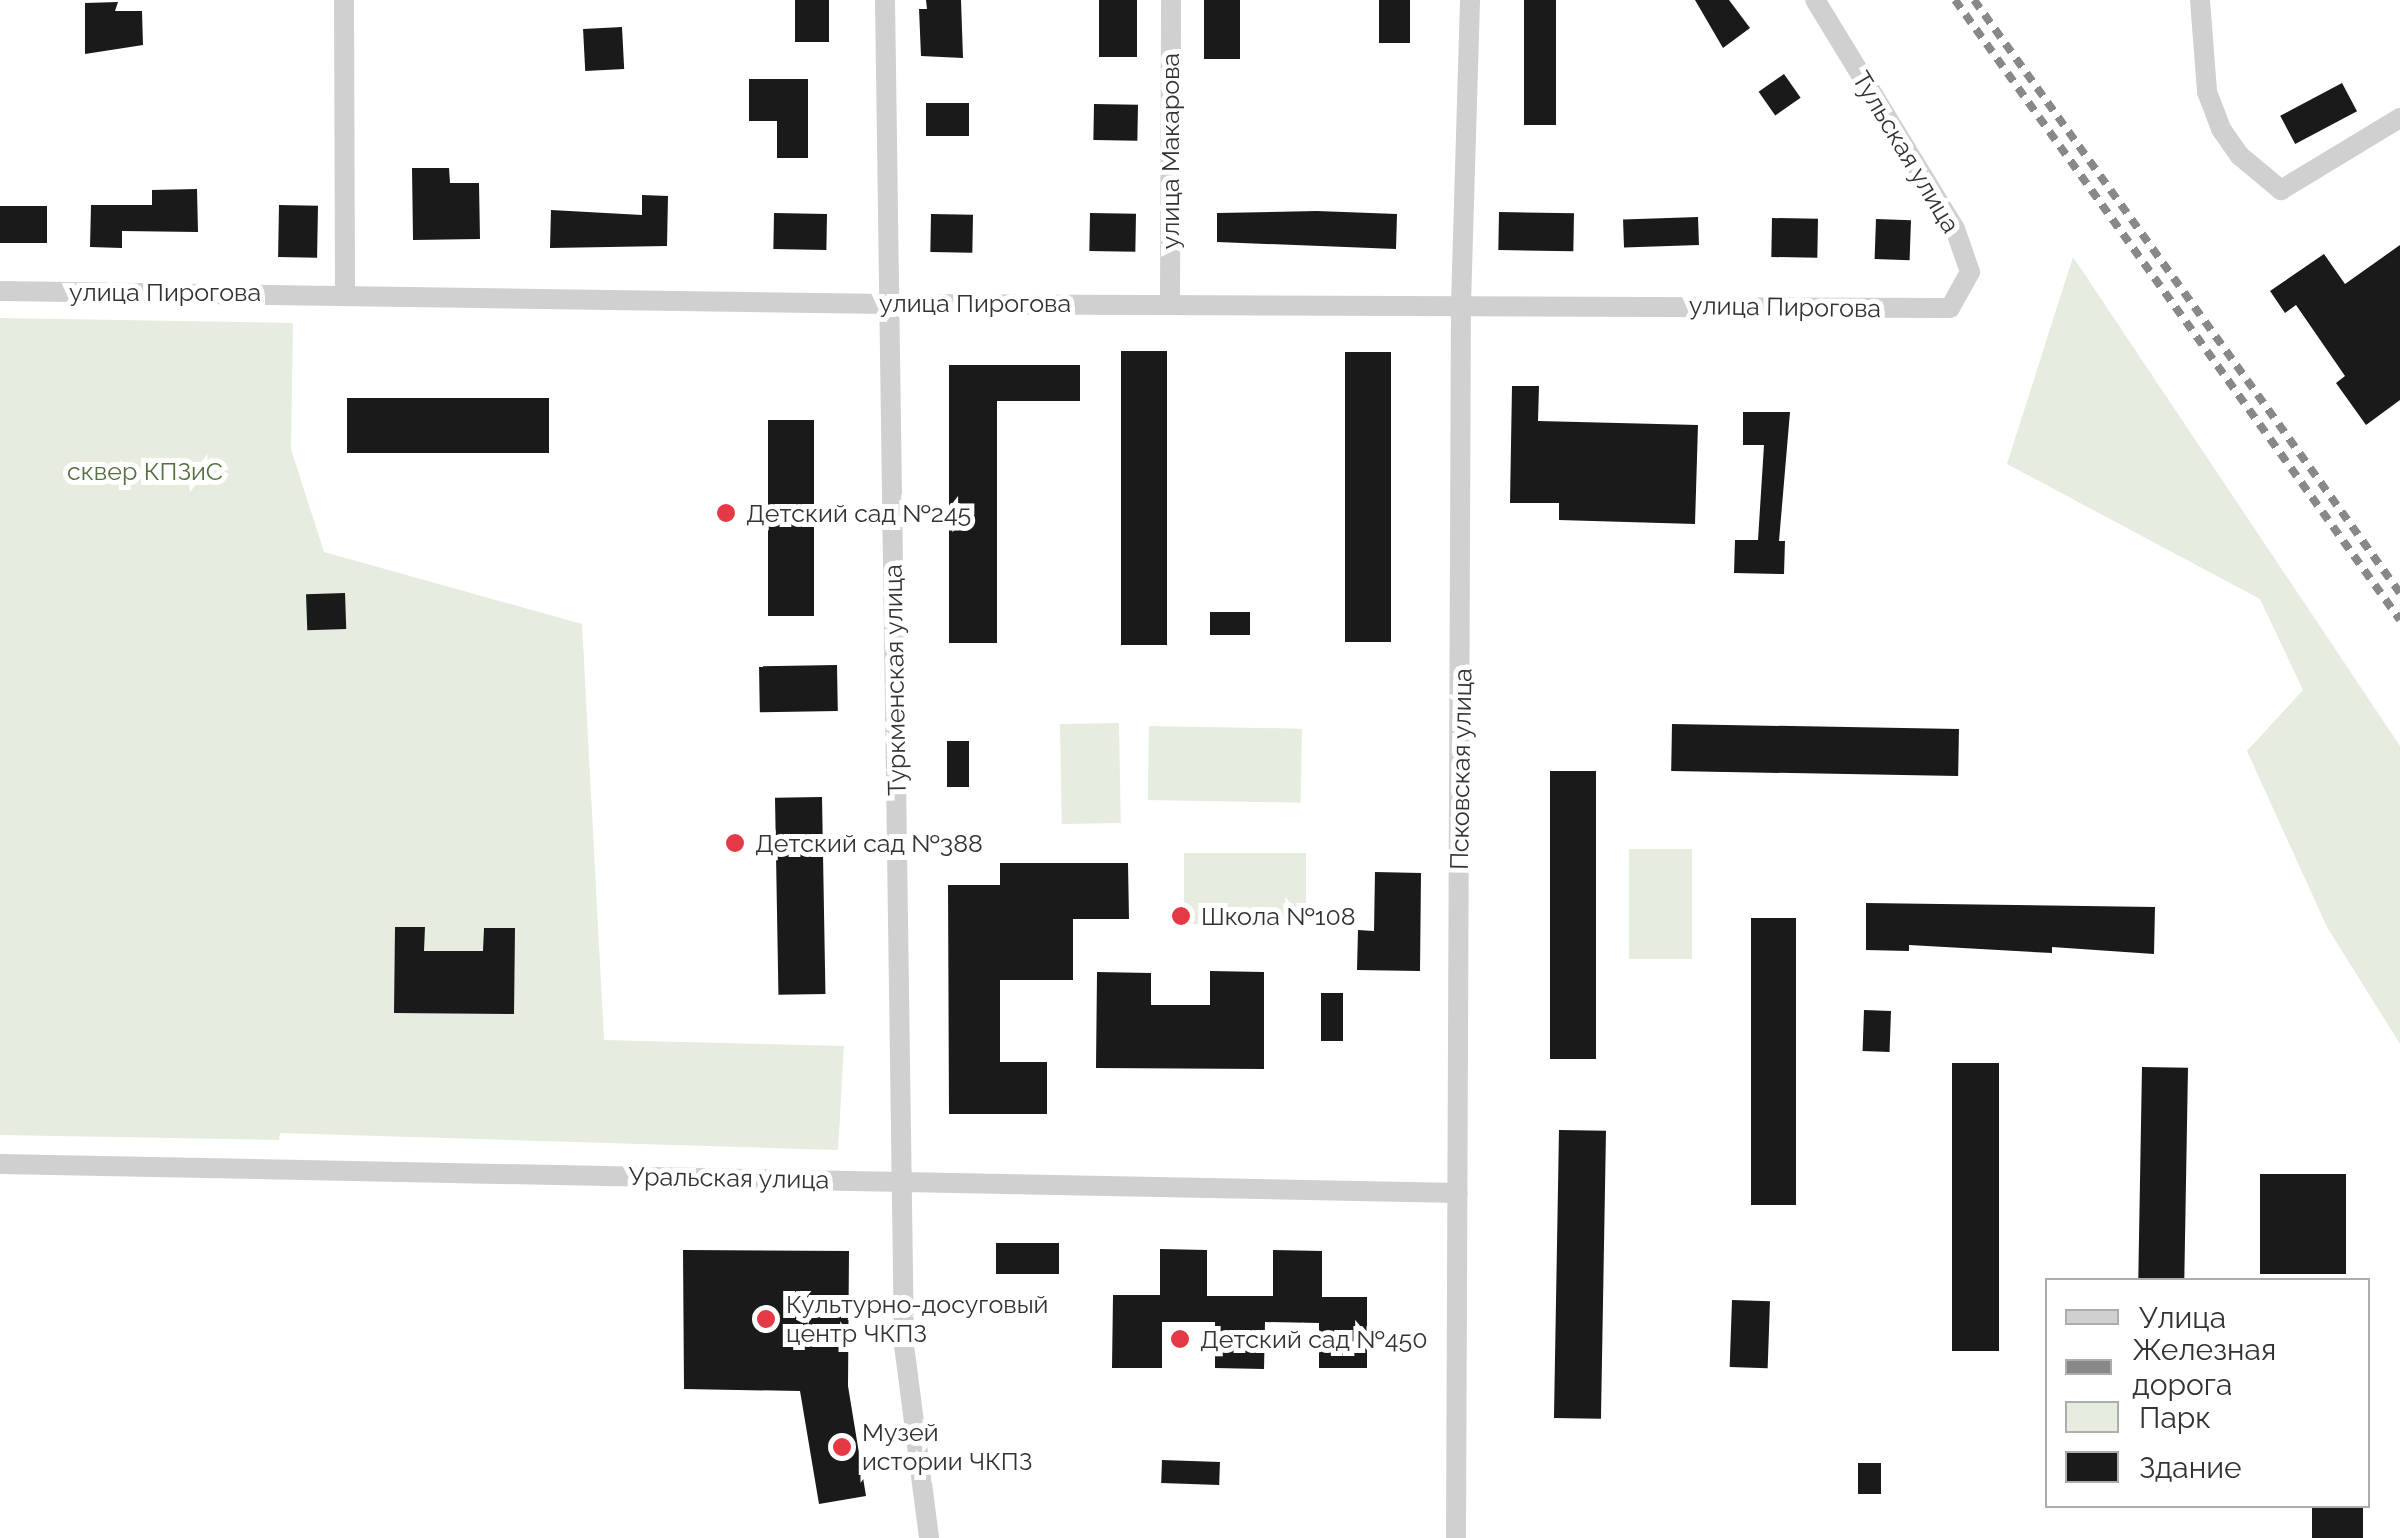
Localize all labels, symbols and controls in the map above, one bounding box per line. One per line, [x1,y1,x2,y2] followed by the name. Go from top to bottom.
[1155,53,1185,249] street label: улица Макарова
[1846,66,1966,238] street label: Тульская улица
[69,277,261,307] street label: улица Пирогова
[879,288,1071,318] street label: улица Пирогова
[1689,290,1881,324] street label: улица Пирогова
[67,456,223,486] park label: сквер КПЗиС
[746,498,971,528] place label: Детский сад №245
[715,502,737,524] marker: Детский сад №245
[878,564,912,796] street label: Туркменская улица
[1444,668,1478,870] street label: Псковская улица
[755,828,983,858] place label: Детский сад №388
[724,832,746,854] marker: Детский сад №388
[1201,901,1355,931] place label: Школа №108
[1170,905,1192,927] marker: Школа №108
[628,1161,830,1195] street label: Уральская улица
[2045,1278,2370,1508] legend
[786,1290,1048,1349] place label: Культурно-досуговый центр ЧКПЗ
[2139,1300,2226,1335] text: Улица
[755,1308,777,1330] marker: Культурно-досуговый центр ЧКПЗ
[1200,1324,1427,1354] place label: Детский сад №450
[1169,1328,1191,1350] marker: Детский сад №450
[2132,1332,2276,1402] text: Железная дорога
[2139,1400,2211,1435] text: Парк
[862,1418,1032,1477] place label: Музей истории ЧКПЗ
[831,1436,853,1458] marker: Музей истории ЧКПЗ
[2139,1450,2242,1485] text: Здание

